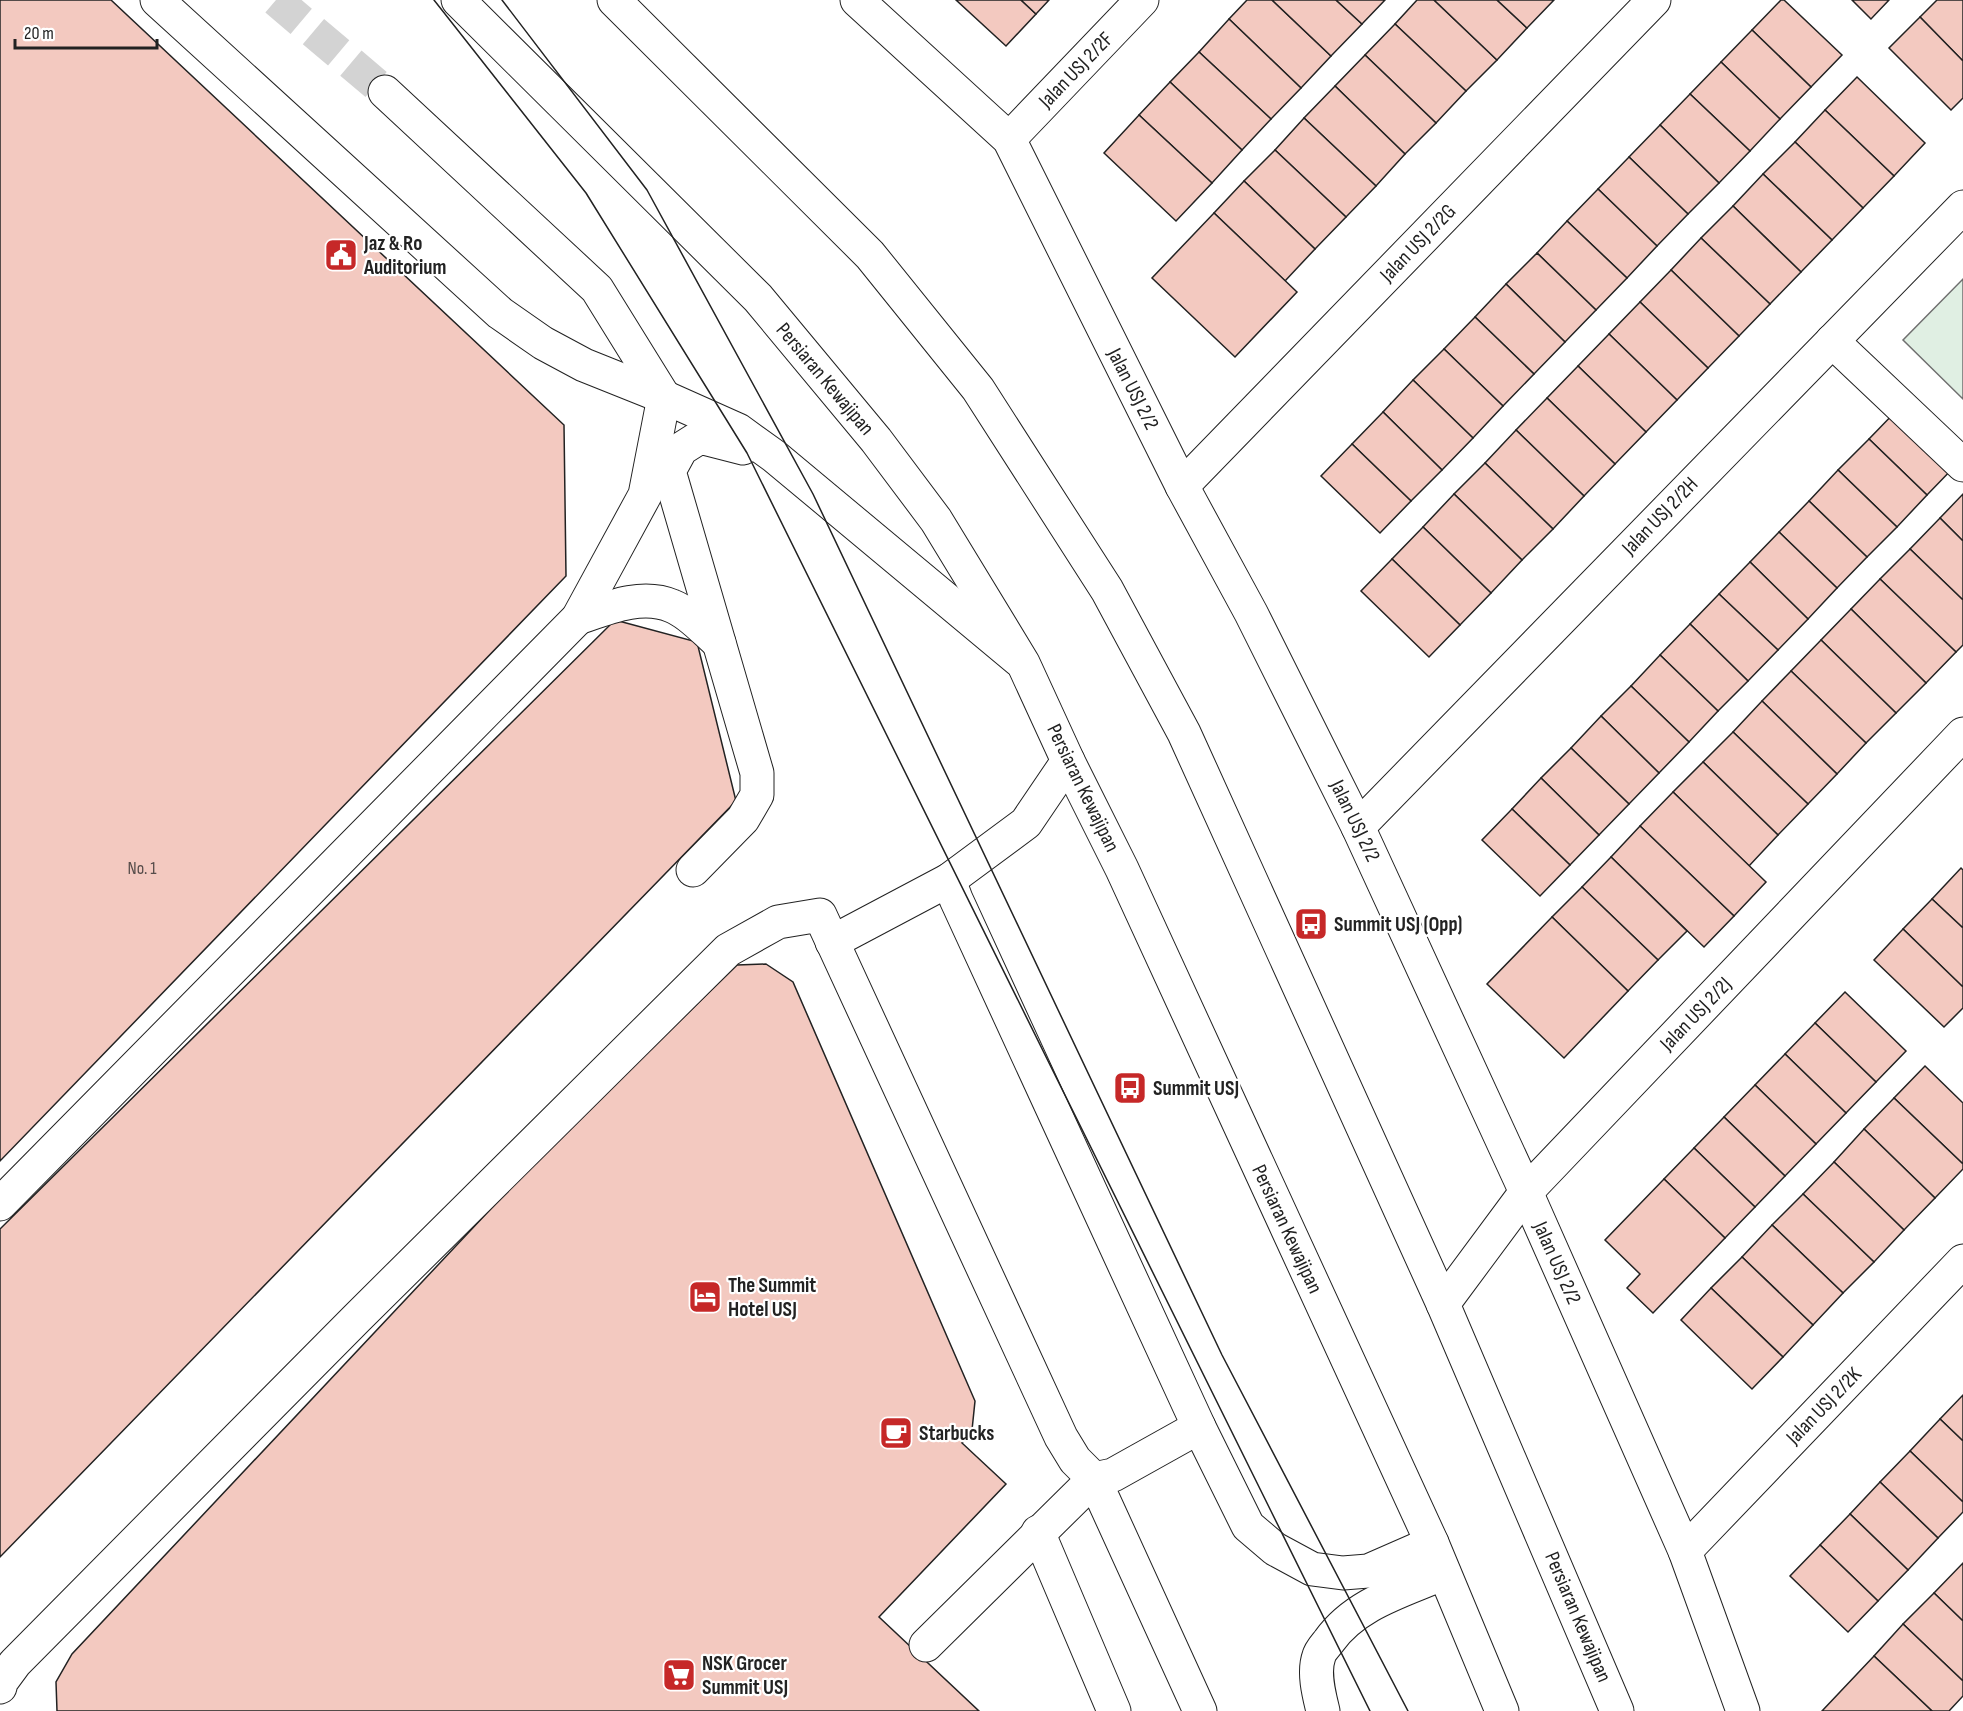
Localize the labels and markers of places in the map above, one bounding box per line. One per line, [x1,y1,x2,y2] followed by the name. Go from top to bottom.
[363,231,446,280] place label: Jaz & Ro Auditorium
[323,237,359,273] public building icon: Jaz & Ro Auditorium
[1293,906,1329,942] bus stop icon: Summit USJ (Opp)
[1334,912,1462,937] place label: Summit USJ (Opp)
[1112,1070,1148,1106] bus stop icon: Summit USJ
[1153,1076,1239,1101] place label: Summit USJ
[728,1273,816,1322] place label: The Summit Hotel USJ
[687,1279,723,1315] hotel icon: The Summit Hotel USJ
[878,1415,914,1451] cafe icon: Starbucks
[919,1421,994,1446] place label: Starbucks
[702,1651,788,1700] place label: NSK Grocer Summit USJ
[661,1657,697,1693] supermarket icon: NSK Grocer Summit USJ

